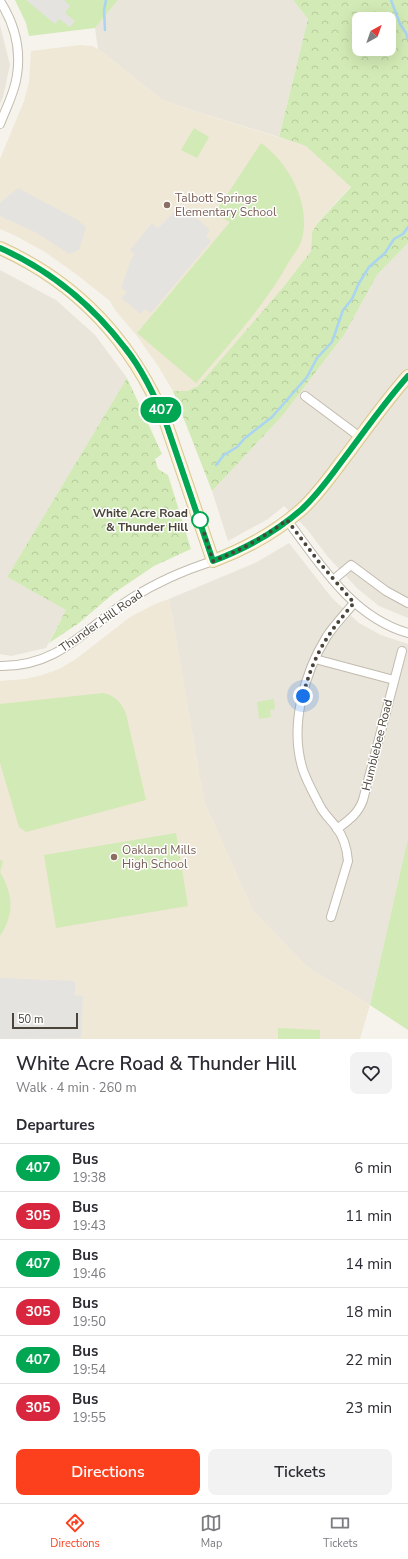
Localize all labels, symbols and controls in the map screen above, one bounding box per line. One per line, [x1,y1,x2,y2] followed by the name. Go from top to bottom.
[352,12,396,56] north arrow
[352,12,396,56] map controls
[175,190,277,220] place label: Talbott Springs Elementary School
[162,200,172,210] marker: Talbott Springs Elementary School
[138,397,184,423] line badge: 407
[148,400,174,419] text: 407
[93,505,188,535] place label: White Acre Road & Thunder Hill
[191,511,209,529] marker: White Acre Road & Thunder Hill
[56,586,146,656] street label: Thunder Hill Road
[293,686,313,706] your location
[358,698,396,792] street label: Humblebee Road
[122,842,196,872] place label: Oakland Mills High School
[109,852,119,862] marker: Oakland Mills High School
[12,1011,78,1030] scale bar
[18,1012,43,1027] text: 50 m
[16,1051,296,1077] text: White Acre Road & Thunder Hill
[350,1052,392,1094] button: heart
[16,1079,137,1097] text: Walk · 4 min · 260 m
[16,1115,95,1135] text: Departures
[72,1149,98,1169] text: Bus
[25,1158,51,1177] text: 407
[354,1158,392,1178] text: 6 min
[72,1169,106,1187] text: 19:38
[72,1197,98,1217] text: Bus
[25,1206,51,1225] text: 305
[345,1206,392,1226] text: 11 min
[72,1217,106,1235] text: 19:43
[72,1245,98,1265] text: Bus
[25,1254,51,1273] text: 407
[345,1254,392,1274] text: 14 min
[72,1265,106,1283] text: 19:46
[72,1293,98,1313] text: Bus
[25,1302,51,1321] text: 305
[345,1302,392,1322] text: 18 min
[72,1313,106,1331] text: 19:50
[72,1341,98,1361] text: Bus
[25,1350,51,1369] text: 407
[345,1350,392,1370] text: 22 min
[72,1361,106,1379] text: 19:54
[72,1389,98,1409] text: Bus
[25,1398,51,1417] text: 305
[345,1398,392,1418] text: 23 min
[72,1409,106,1427] text: 19:55
[16,1449,200,1495] button: Directions
[208,1449,392,1495] button: Tickets
[50,1512,100,1551] tab: Directions
[200,1512,222,1551] tab: Map
[323,1512,358,1551] tab: Tickets

